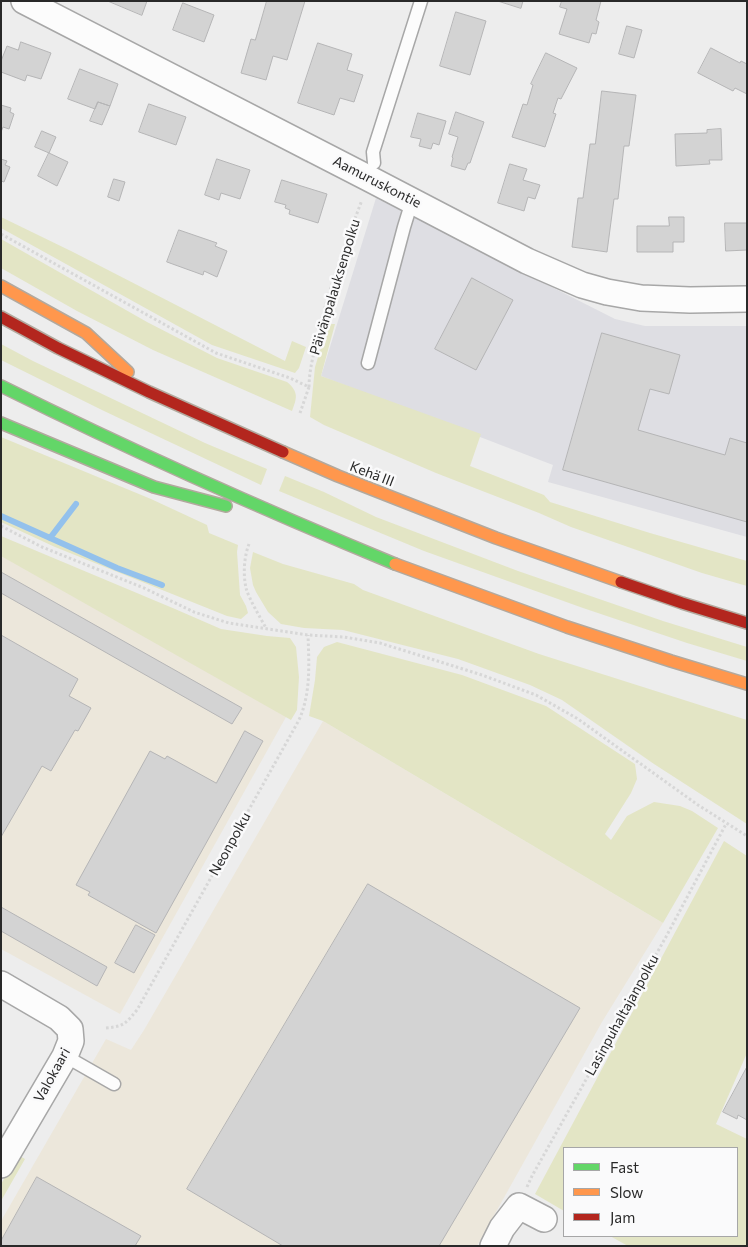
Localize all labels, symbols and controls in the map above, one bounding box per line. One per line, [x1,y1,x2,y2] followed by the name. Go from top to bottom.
[330,152,424,212] street label: Aamuruskontie
[306,217,364,357] street label: Päivänpalauksenpolku
[348,458,396,490] street label: Kehä III
[206,809,254,879] street label: Neonpolku
[582,951,662,1079] street label: Lasinpuhaltajanpolku
[30,1045,74,1105] street label: Valokaari
[563,1147,738,1237] legend
[610,1158,639,1176] text: Fast
[610,1183,643,1201] text: Slow
[610,1208,635,1226] text: Jam

